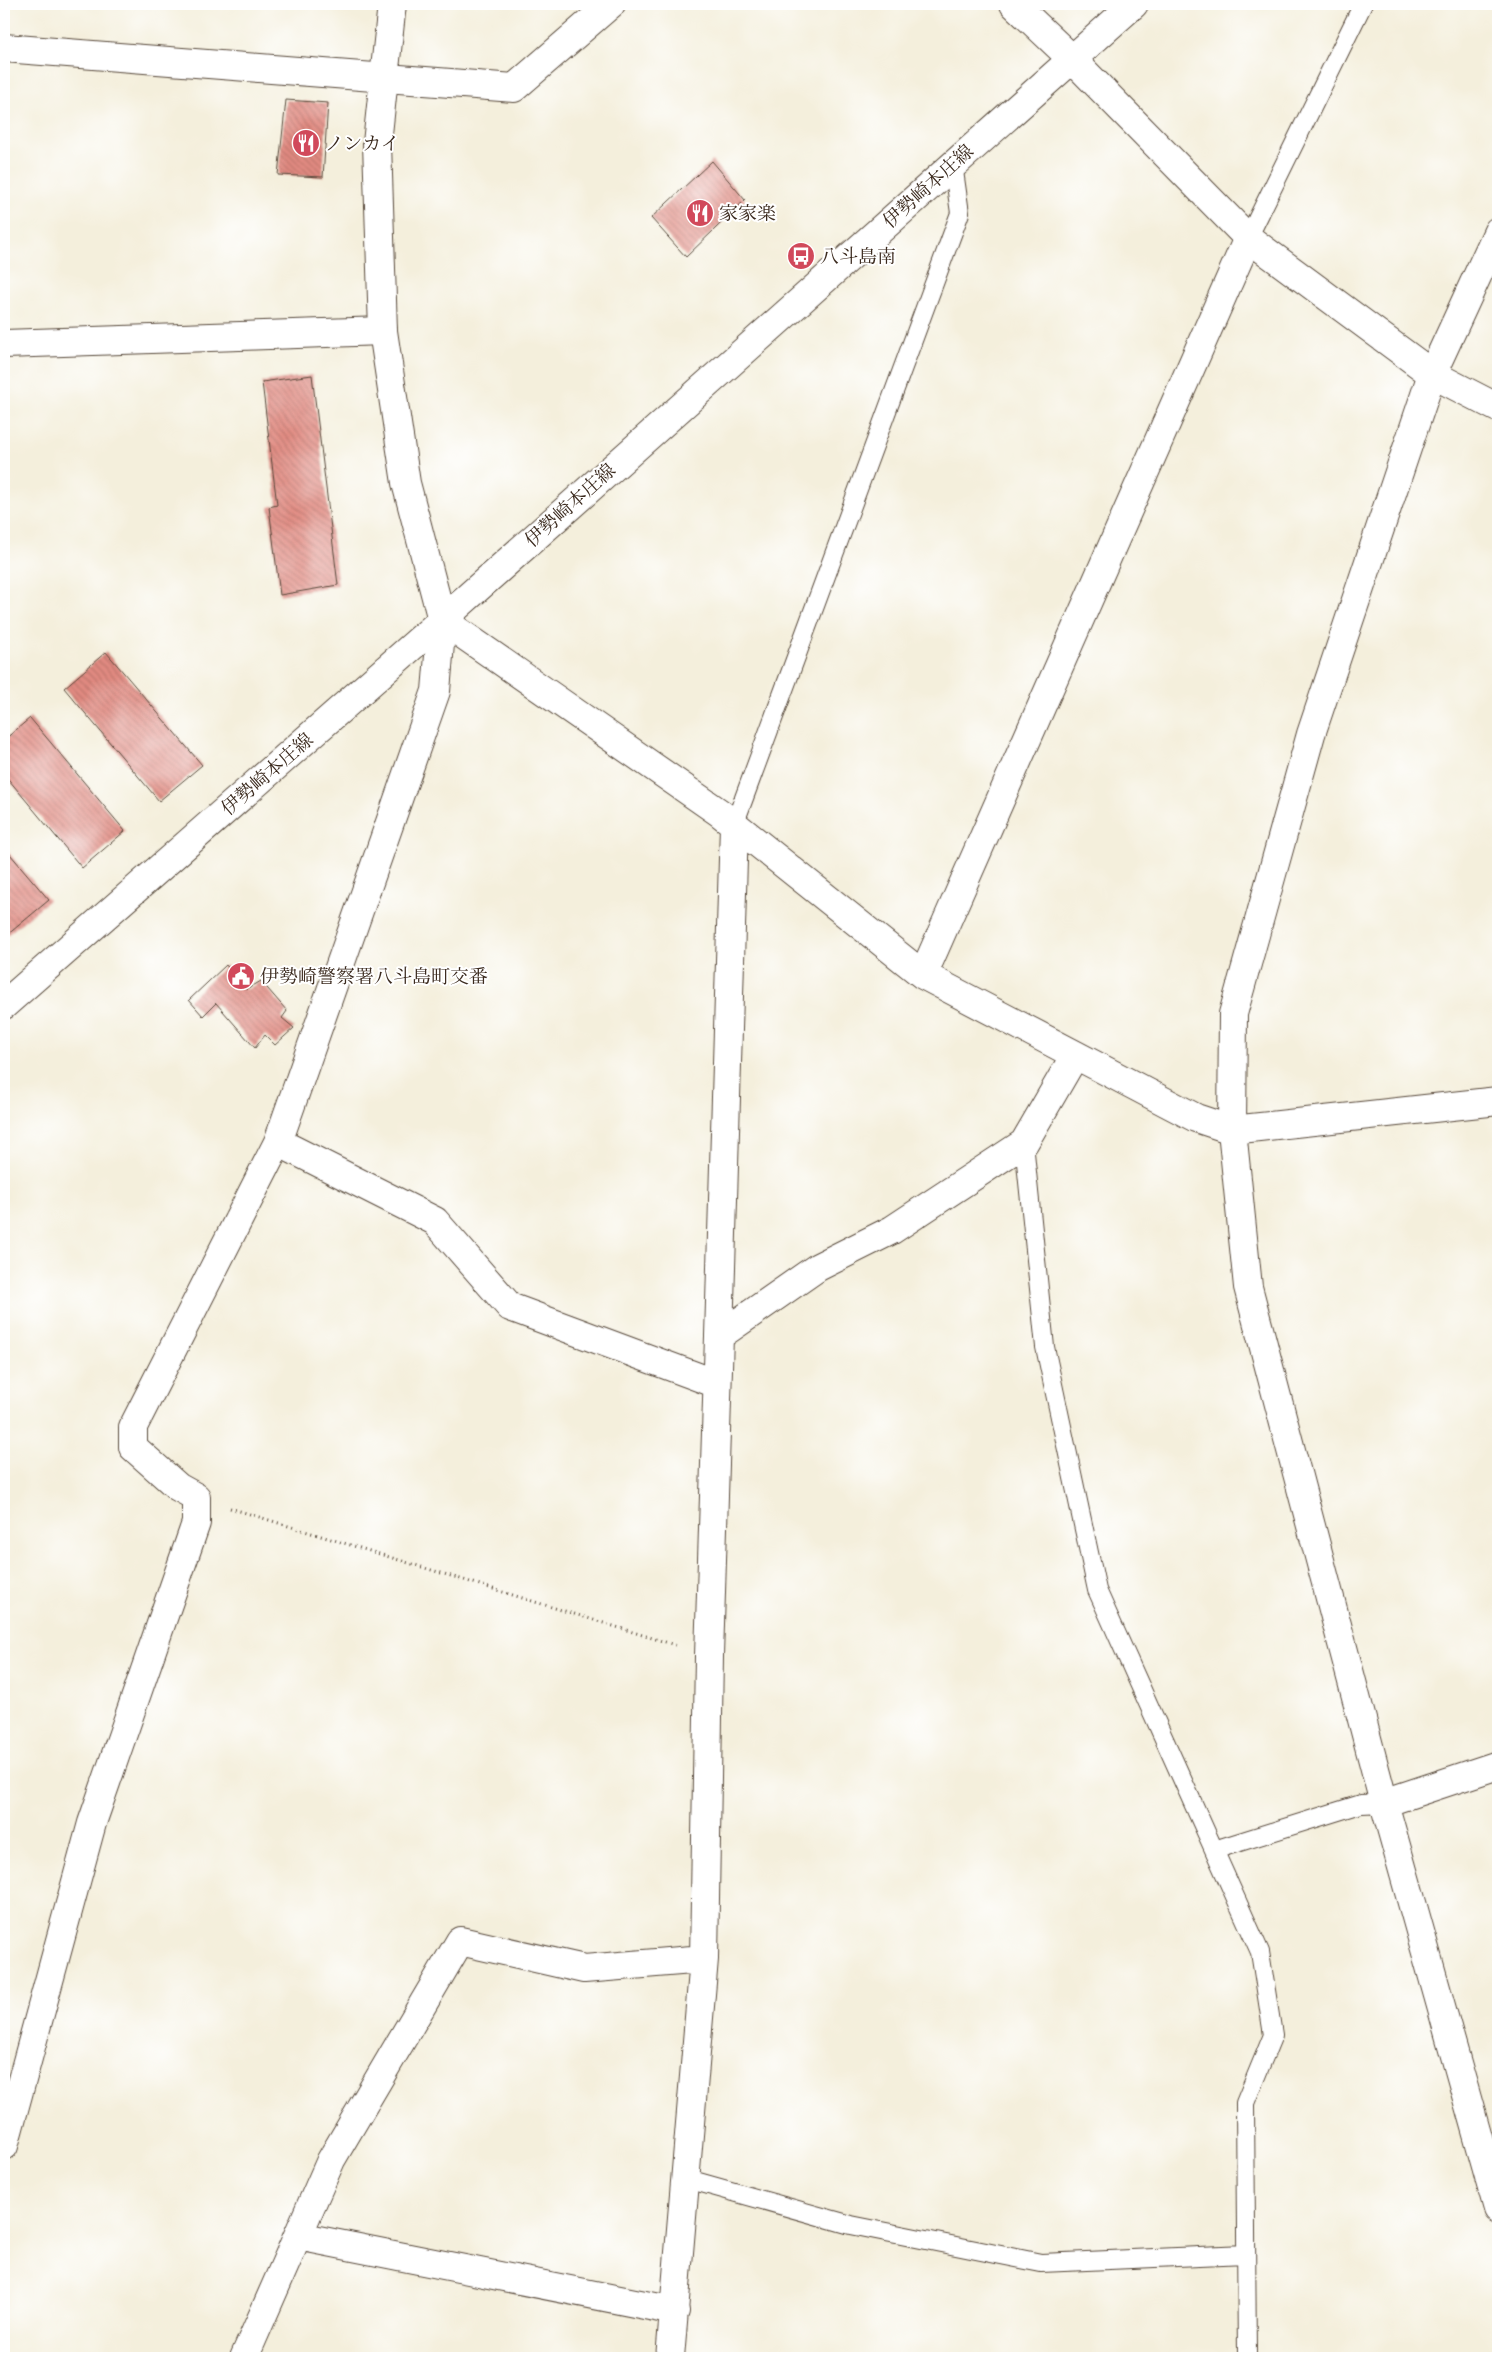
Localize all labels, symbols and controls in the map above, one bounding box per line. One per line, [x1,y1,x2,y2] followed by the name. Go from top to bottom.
[291,128,321,158] restaurant icon: ノンカイ
[325,131,400,156] place label: ノンカイ
[877,139,979,233] street label: 伊勢崎本庄線
[685,198,715,228] restaurant icon: 家家楽
[719,201,776,226] place label: 家家楽
[786,241,816,271] bus stop icon: 八斗島南
[820,244,896,269] place label: 八斗島南
[519,458,621,552] street label: 伊勢崎本庄線
[216,727,318,821] street label: 伊勢崎本庄線
[226,961,256,991] public building icon: 伊勢崎警察署八斗島町交番
[260,964,488,989] place label: 伊勢崎警察署八斗島町交番

